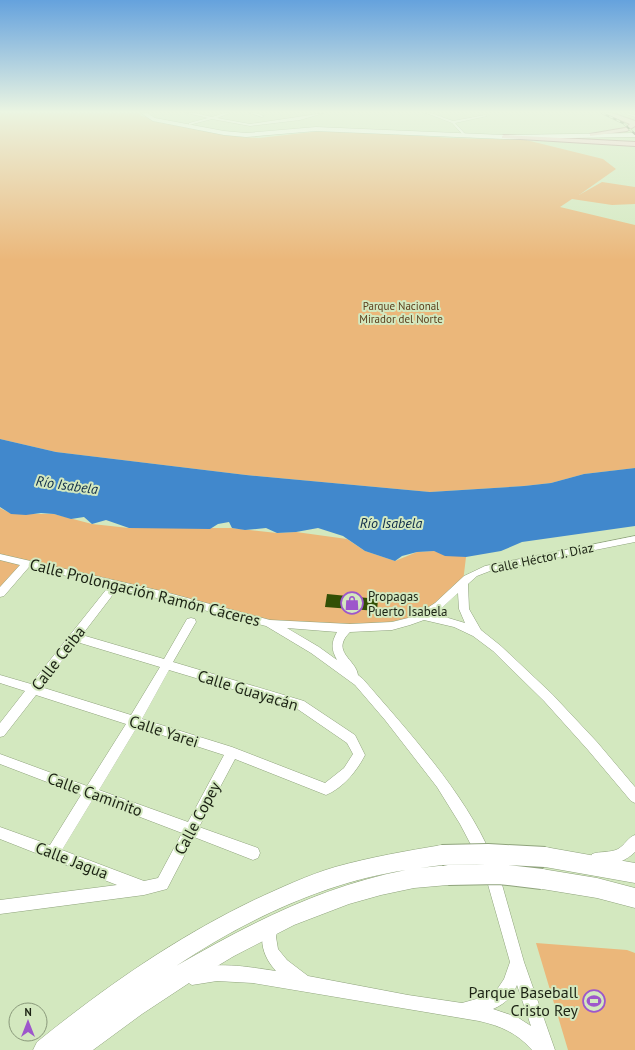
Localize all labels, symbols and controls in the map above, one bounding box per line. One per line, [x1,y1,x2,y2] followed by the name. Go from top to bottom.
[359,299,443,326] park label: Parque Nacional Mirador del Norte
[35,472,99,498] water label: Río Isabela
[360,514,423,532] water label: Río Isabela
[489,539,595,577] street label: Calle Héctor J. Díaz
[28,554,263,630] street label: Calle Prolongación Ramón Cáceres
[368,588,448,620] place label: Propagas Puerto Isabela
[339,590,365,616] shop icon: Propagas Puerto Isabela
[27,622,89,694] street label: Calle Ceiba
[195,665,301,715] street label: Calle Guayacán
[127,710,201,752] street label: Calle Yarei
[45,768,145,820] street label: Calle Caminito
[169,778,225,858] street label: Calle Copey
[33,837,111,883] street label: Calle Jagua
[469,982,579,1020] place label: Parque Baseball Cristo Rey
[581,988,607,1014] sports icon: Parque Baseball Cristo Rey
[8,1002,48,1042] north arrow
[24,1005,32,1019] text: N

